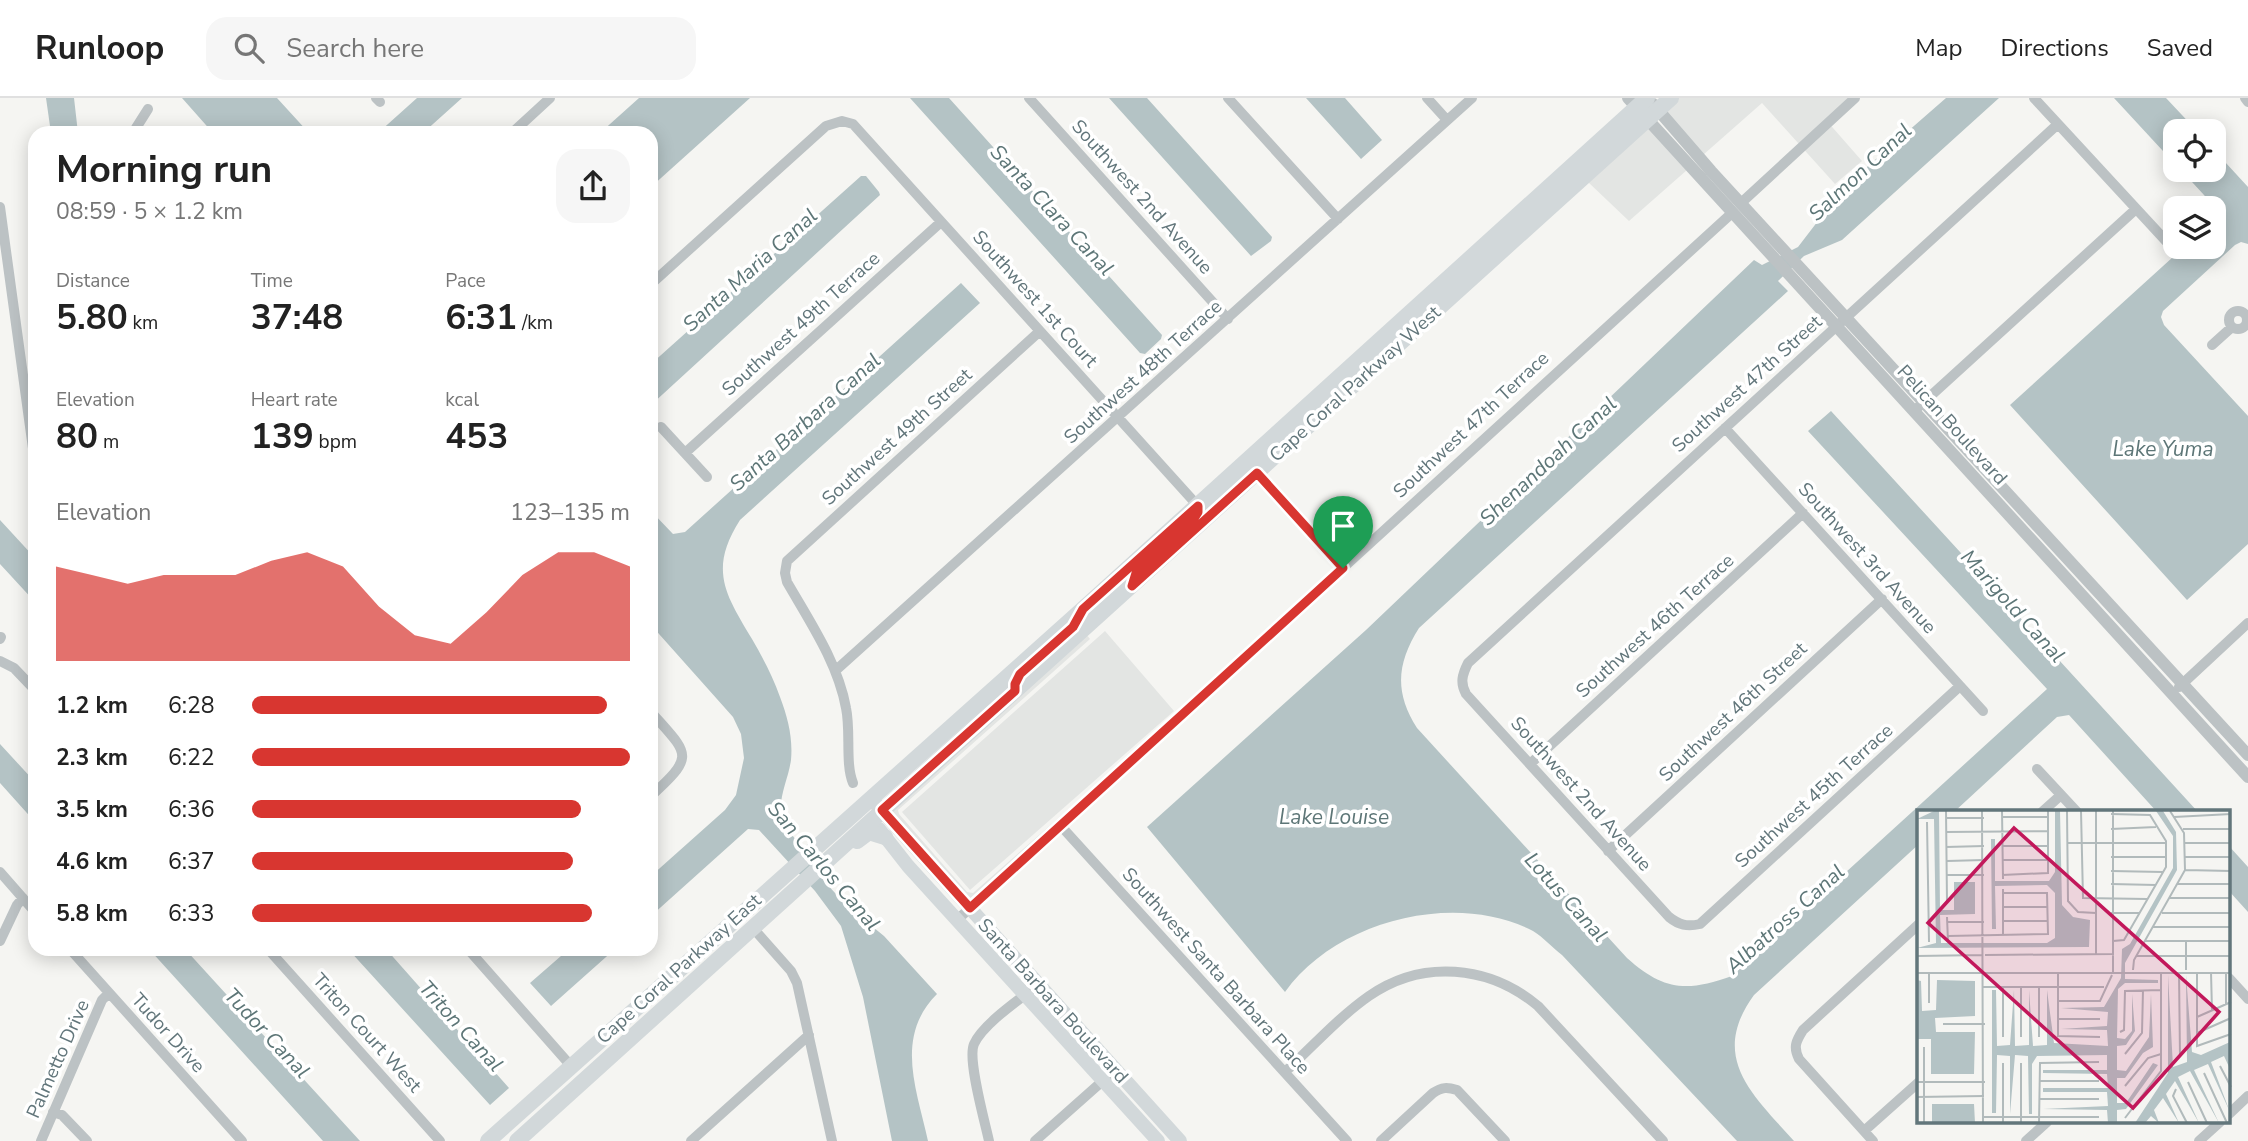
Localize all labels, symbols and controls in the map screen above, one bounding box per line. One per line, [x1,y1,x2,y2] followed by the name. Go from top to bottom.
[206,17,696,80] search box
[35,26,164,71] text: Runloop
[230,29,268,67] icon: search
[286,31,424,66] text: Search here
[1915,32,1962,64] text: Map
[2000,32,2109,64] text: Directions
[2147,32,2213,64] text: Saved
[1066,114,1218,280] street label: Southwest 2nd Avenue
[1802,117,1918,227] water label: Salmon Canal
[2163,119,2226,259] map controls
[2163,119,2226,182] button: locate
[984,138,1120,282] water label: Santa Clara Canal
[56,144,272,195] text: Morning run
[556,149,630,223] button: share
[56,196,243,227] text: 08:59 · 5 × 1.2 km
[2163,196,2226,259] button: layers
[677,202,823,338] water label: Santa Maria Canal
[966,225,1104,373] street label: Southwest 1st Court
[716,246,886,402] street label: Southwest 49th Terrace
[56,268,130,294] text: Distance
[251,268,293,294] text: Time
[445,268,486,294] text: Pace
[56,294,128,341] text: 5.80
[251,294,343,341] text: 37:48
[445,294,517,341] text: 6:31
[1058,294,1228,450] street label: Southwest 48th Terrace
[1264,300,1447,468] street label: Cape Coral Parkway West
[1666,309,1828,458] street label: Southwest 47th Street
[128,310,158,336] text: km
[517,310,553,336] text: /km
[1387,346,1555,504] street label: Southwest 47th Terrace
[723,347,887,497] water label: Santa Barbara Canal
[1891,359,2013,491] street label: Pelican Boulevard
[816,362,978,511] street label: Southwest 49th Street
[56,387,135,413] text: Elevation
[251,387,338,413] text: Heart rate
[445,387,479,413] text: kcal
[1474,390,1622,532] water label: Shenandoah Canal
[56,413,98,460] text: 80
[251,413,314,460] text: 139
[445,413,508,460] text: 453
[98,429,119,455] text: m
[314,429,357,455] text: bpm
[2112,435,2214,463] water label: Lake Yuma
[1792,477,1942,639] street label: Southwest 3rd Avenue
[1313,496,1373,568] pin
[56,497,151,528] text: Elevation
[510,497,630,528] text: 123–135 m
[1324,507,1362,545] icon: arrive
[1955,543,2071,669] water label: Marigold Canal
[1570,548,1740,704] street label: Southwest 46th Terrace
[1653,636,1813,788] street label: Southwest 46th Street
[56,690,128,721] text: 1.2 km
[168,690,215,721] text: 6:28
[1505,711,1657,877] street label: Southwest 2nd Avenue
[1729,718,1899,874] street label: Southwest 45th Terrace
[56,742,128,773] text: 2.3 km
[168,742,215,773] text: 6:22
[56,794,128,825] text: 3.5 km
[168,794,215,825] text: 6:36
[761,795,887,937] water label: San Carlos Canal
[1279,803,1389,831] water label: Lake Louise
[1917,810,2230,1124] inset map
[56,846,128,877] text: 4.6 km
[168,846,215,877] text: 6:37
[1518,846,1614,948] water label: Lotus Canal
[1719,858,1851,981] water label: Albatross Canal
[1116,862,1316,1080] street label: Southwest Santa Barbara Place
[591,888,767,1050] street label: Cape Coral Parkway East
[56,898,128,929] text: 5.8 km
[168,898,215,929] text: 6:33
[972,913,1134,1089] street label: Santa Barbara Boulevard
[307,968,428,1098] street label: Triton Court West
[412,974,510,1078] water label: Triton Canal
[218,982,316,1084] water label: Tudor Canal
[125,987,211,1079] street label: Tudor Drive
[20,996,96,1122] street label: Palmetto Drive

